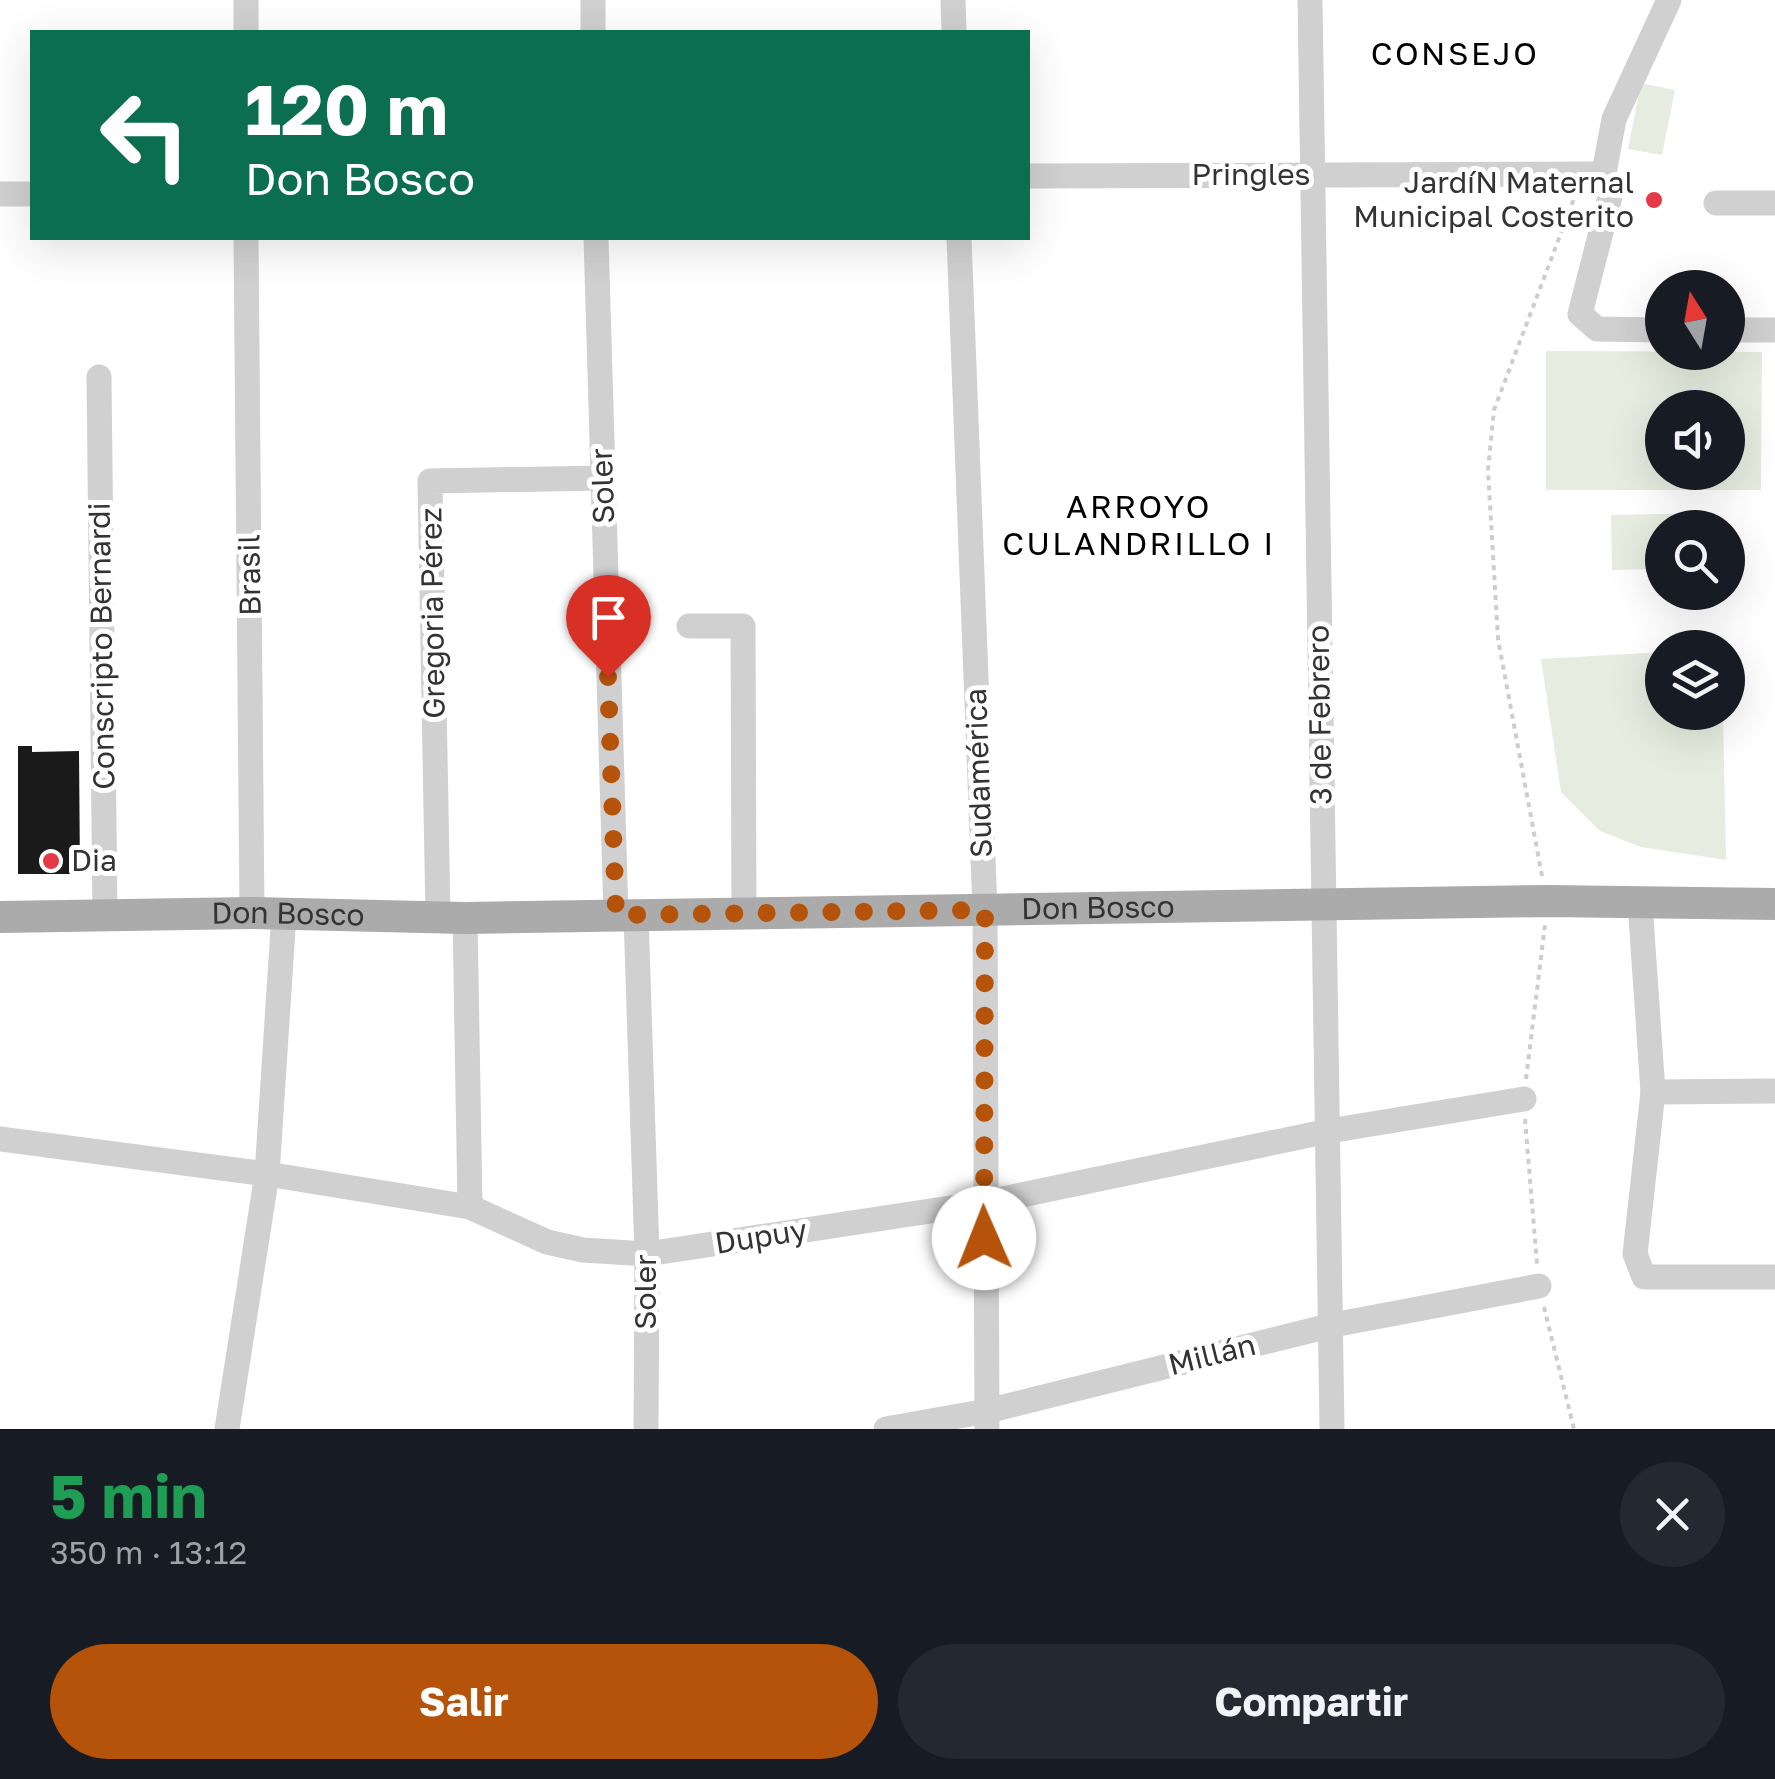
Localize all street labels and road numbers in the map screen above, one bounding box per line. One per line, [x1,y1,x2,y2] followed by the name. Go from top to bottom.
[1192,156,1310,192] street label: Pringles
[583,447,621,524] street label: Soler
[80,502,122,790] street label: Conscripto Bernardi
[412,507,452,719] street label: Gregoria Pérez
[230,534,268,616] street label: Brasil
[1299,625,1339,805] street label: 3 de Febrero
[957,688,999,858] street label: Sudamérica
[1021,888,1175,926] street label: Don Bosco
[211,894,365,933] street label: Don Bosco
[712,1211,810,1261] street label: Dupuy
[627,1254,663,1330] street label: Soler
[1164,1326,1259,1382] street label: Millán

